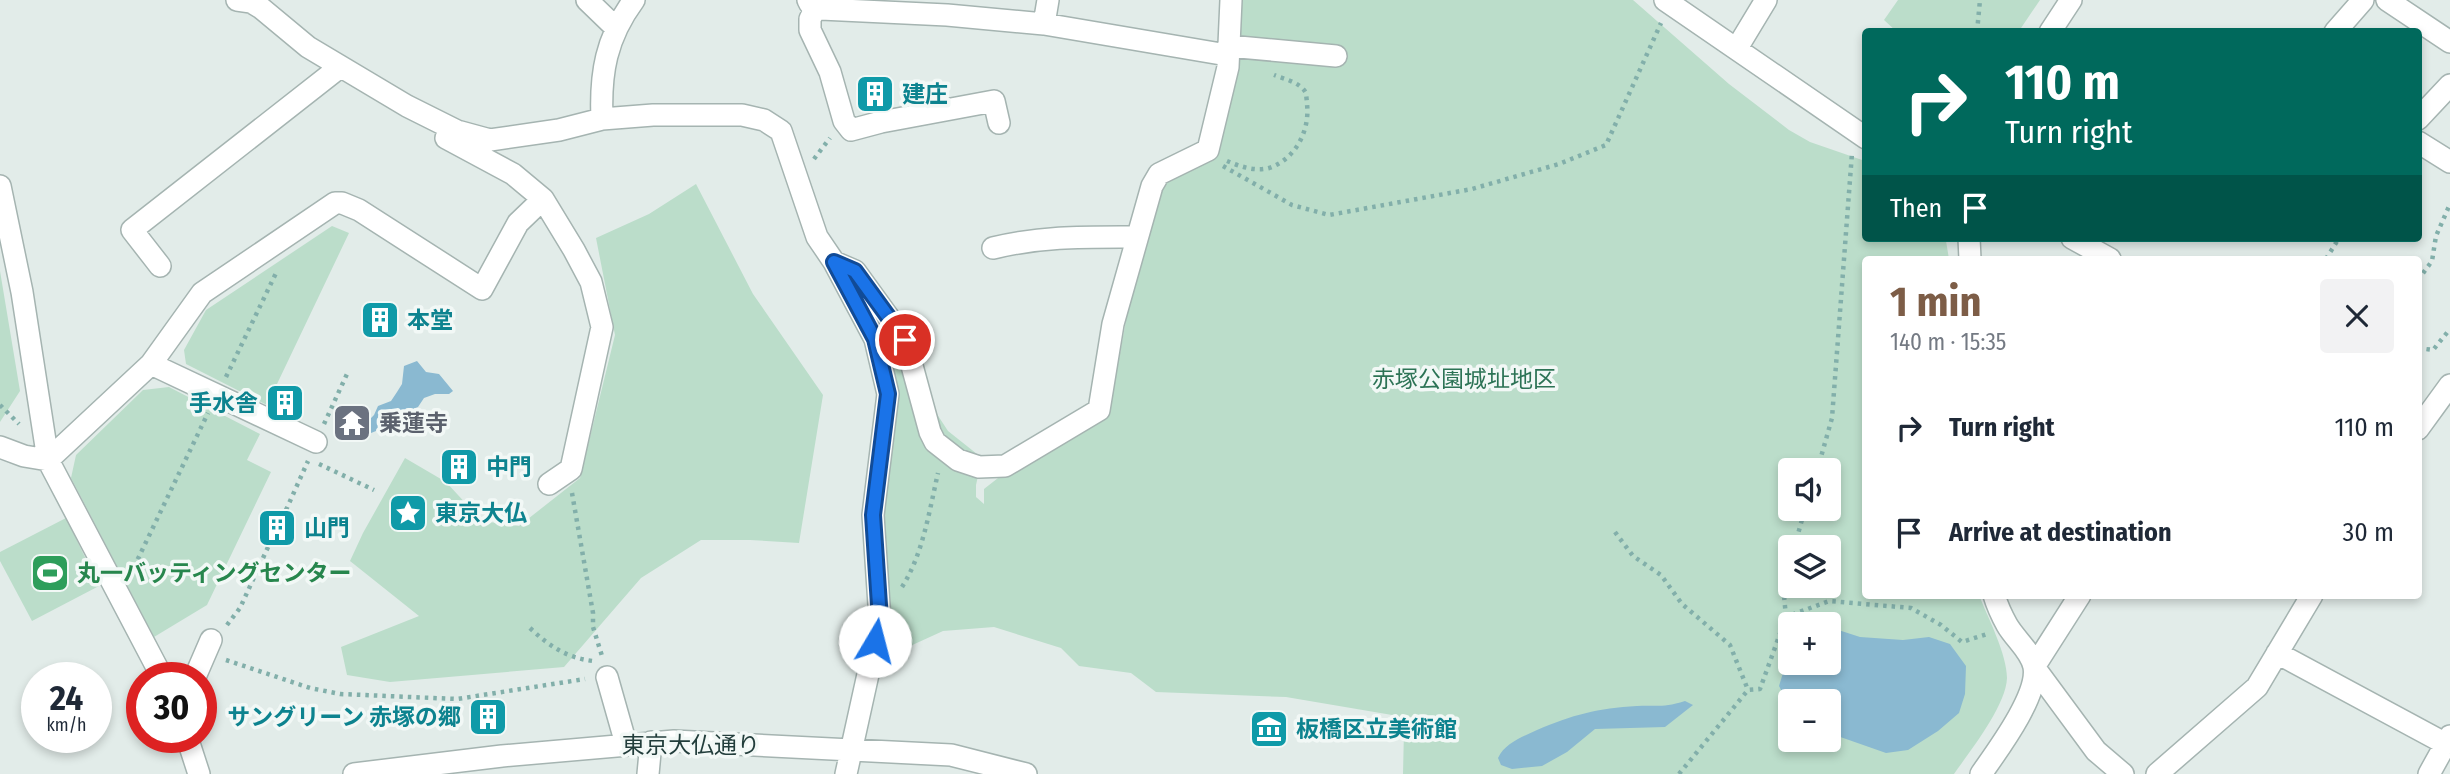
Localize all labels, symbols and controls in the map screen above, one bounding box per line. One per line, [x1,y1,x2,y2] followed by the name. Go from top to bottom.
[2005,53,2120,112] text: 110 m
[1890,56,1981,147] icon: right
[854,73,896,115] building icon: 建庄
[902,80,948,108] place label: 建庄
[2005,113,2132,151] text: Turn right
[1956,189,1994,227] icon: arrive
[1890,193,1942,224] text: Then
[1890,277,1981,327] text: 1 min
[2320,279,2394,353] button: close
[359,299,401,341] building icon: 本堂
[407,306,453,334] place label: 本堂
[875,310,935,370] pin
[886,321,924,359] icon: arrive
[1890,328,2006,356] text: 140 m · 15:35
[1372,365,1556,393] park label: 赤塚公園城址地区
[264,382,306,424] building icon: 手水舎
[189,389,258,417] place label: 手水舎
[331,402,373,444] temple icon: 乗蓮寺
[379,409,448,437] place label: 乗蓮寺
[1890,409,1928,447] icon: right
[1949,412,2055,443] text: Turn right
[2334,412,2394,443] text: 110 m
[438,446,480,488] building icon: 中門
[486,453,532,481] place label: 中門
[1778,458,1841,752] map controls
[1778,458,1841,521] button: sound
[387,492,429,534] place icon: 東京大仏
[435,499,527,527] place label: 東京大仏
[256,507,298,549] building icon: 山門
[304,514,350,542] place label: 山門
[1890,514,1928,552] icon: arrive
[1949,517,2172,548] text: Arrive at destination
[2343,517,2394,548] text: 30 m
[1778,535,1841,598] button: layers
[29,552,71,594] sports icon: 丸一バッティングセンター
[77,559,352,587] place label: 丸一バッティングセンター
[838,604,912,678] position arrow
[1778,612,1841,675] button: +
[126,662,217,753] speed limit sign: 30
[50,677,83,719] text: 24
[1778,689,1841,752] button: −
[467,696,509,738] building icon: サングリーン 赤塚の郷
[227,703,461,731] place label: サングリーン 赤塚の郷
[1248,708,1290,750] museum icon: 板橋区立美術館
[46,714,87,736] text: km/h
[1296,715,1457,743] place label: 板橋区立美術館
[622,731,760,759] street label: 東京大仏通り

